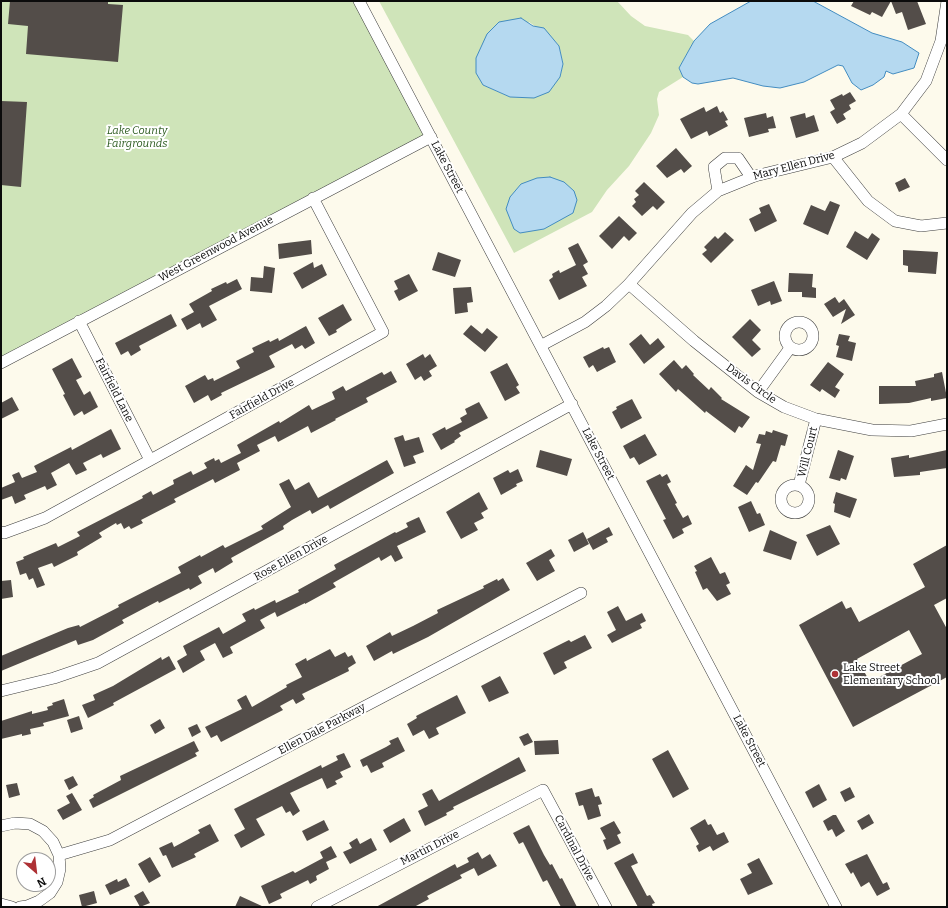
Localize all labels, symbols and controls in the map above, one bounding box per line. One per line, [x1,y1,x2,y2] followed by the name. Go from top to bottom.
[106,124,168,150] park label: Lake County Fairgrounds
[428,139,466,195] street label: Lake Street
[752,149,836,183] street label: Mary Ellen Drive
[156,213,276,285] street label: West Greenwood Avenue
[92,356,136,424] street label: Fairfield Lane
[723,361,779,407] street label: Davis Circle
[227,376,297,422] street label: Fairfield Drive
[795,425,821,479] street label: Will Court
[579,426,617,482] street label: Lake Street
[252,532,330,584] street label: Rose Ellen Drive
[843,661,940,687] place label: Lake Street Elementary School
[830,669,840,679] marker: Lake Street Elementary School
[276,701,368,757] street label: Ellen Dale Parkway
[730,713,768,769] street label: Lake Street
[551,813,597,883] street label: Cardinal Drive
[398,828,462,868] street label: Martin Drive
[16,852,56,892] north arrow
[35,874,48,890] text: N

